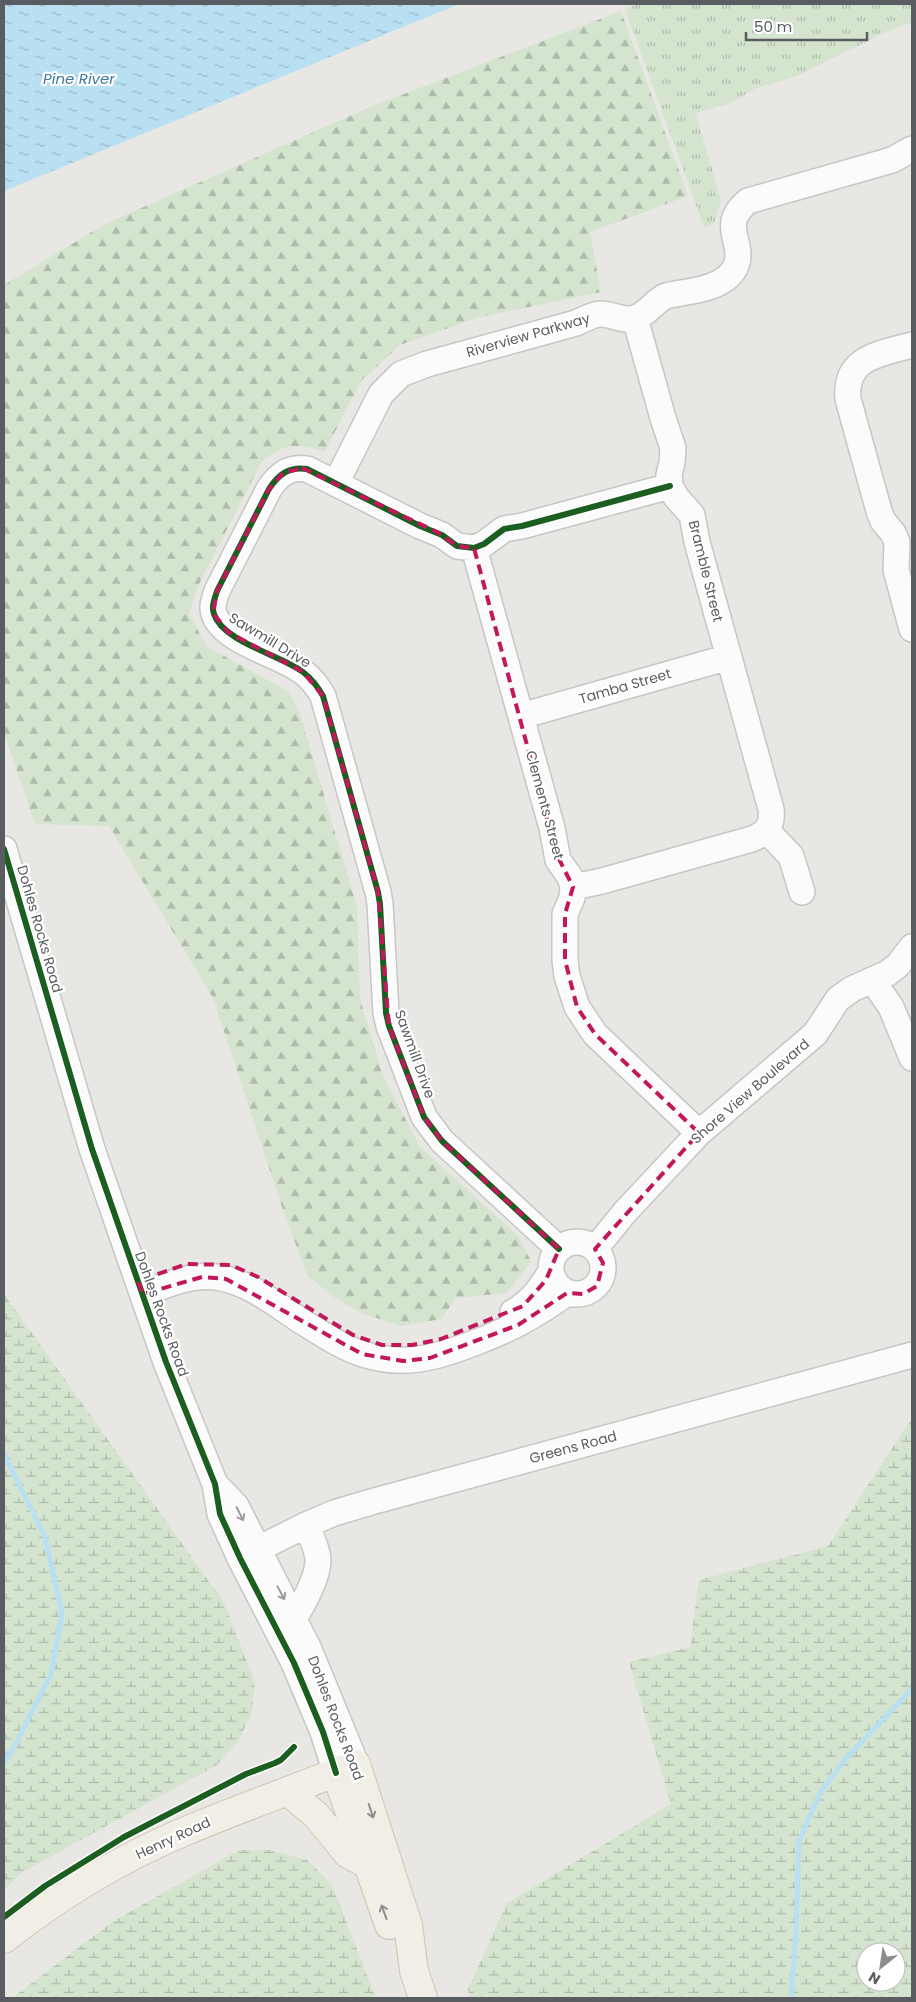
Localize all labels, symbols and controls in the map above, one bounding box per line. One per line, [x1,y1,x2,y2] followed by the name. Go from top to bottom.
[746,10,867,42] scale bar
[754,16,792,37] text: 50 m
[43,68,115,89] water label: Pine River
[464,308,592,362] street label: Riverview Parkway
[684,518,728,624] street label: Bramble Street
[225,608,315,673] street label: Sawmill Drive
[577,663,673,709] street label: Tamba Street
[521,748,569,862] street label: Clements Street
[12,863,68,995] street label: Dohles Rocks Road
[390,1007,440,1101] street label: Sawmill Drive
[686,1034,814,1148] street label: Shore View Boulevard
[130,1249,194,1379] street label: Dohles Rocks Road
[527,1426,619,1468] street label: Greens Road
[236,1506,245,1521] one-way arrow
[276,1585,286,1600] one-way arrow
[303,1653,369,1783] street label: Dohles Rocks Road
[367,1802,377,1818] one-way arrow
[132,1812,214,1864] street label: Henry Road
[379,1905,389,1921] one-way arrow
[856,1942,906,1992] north arrow
[865,1967,884,1990] text: N

